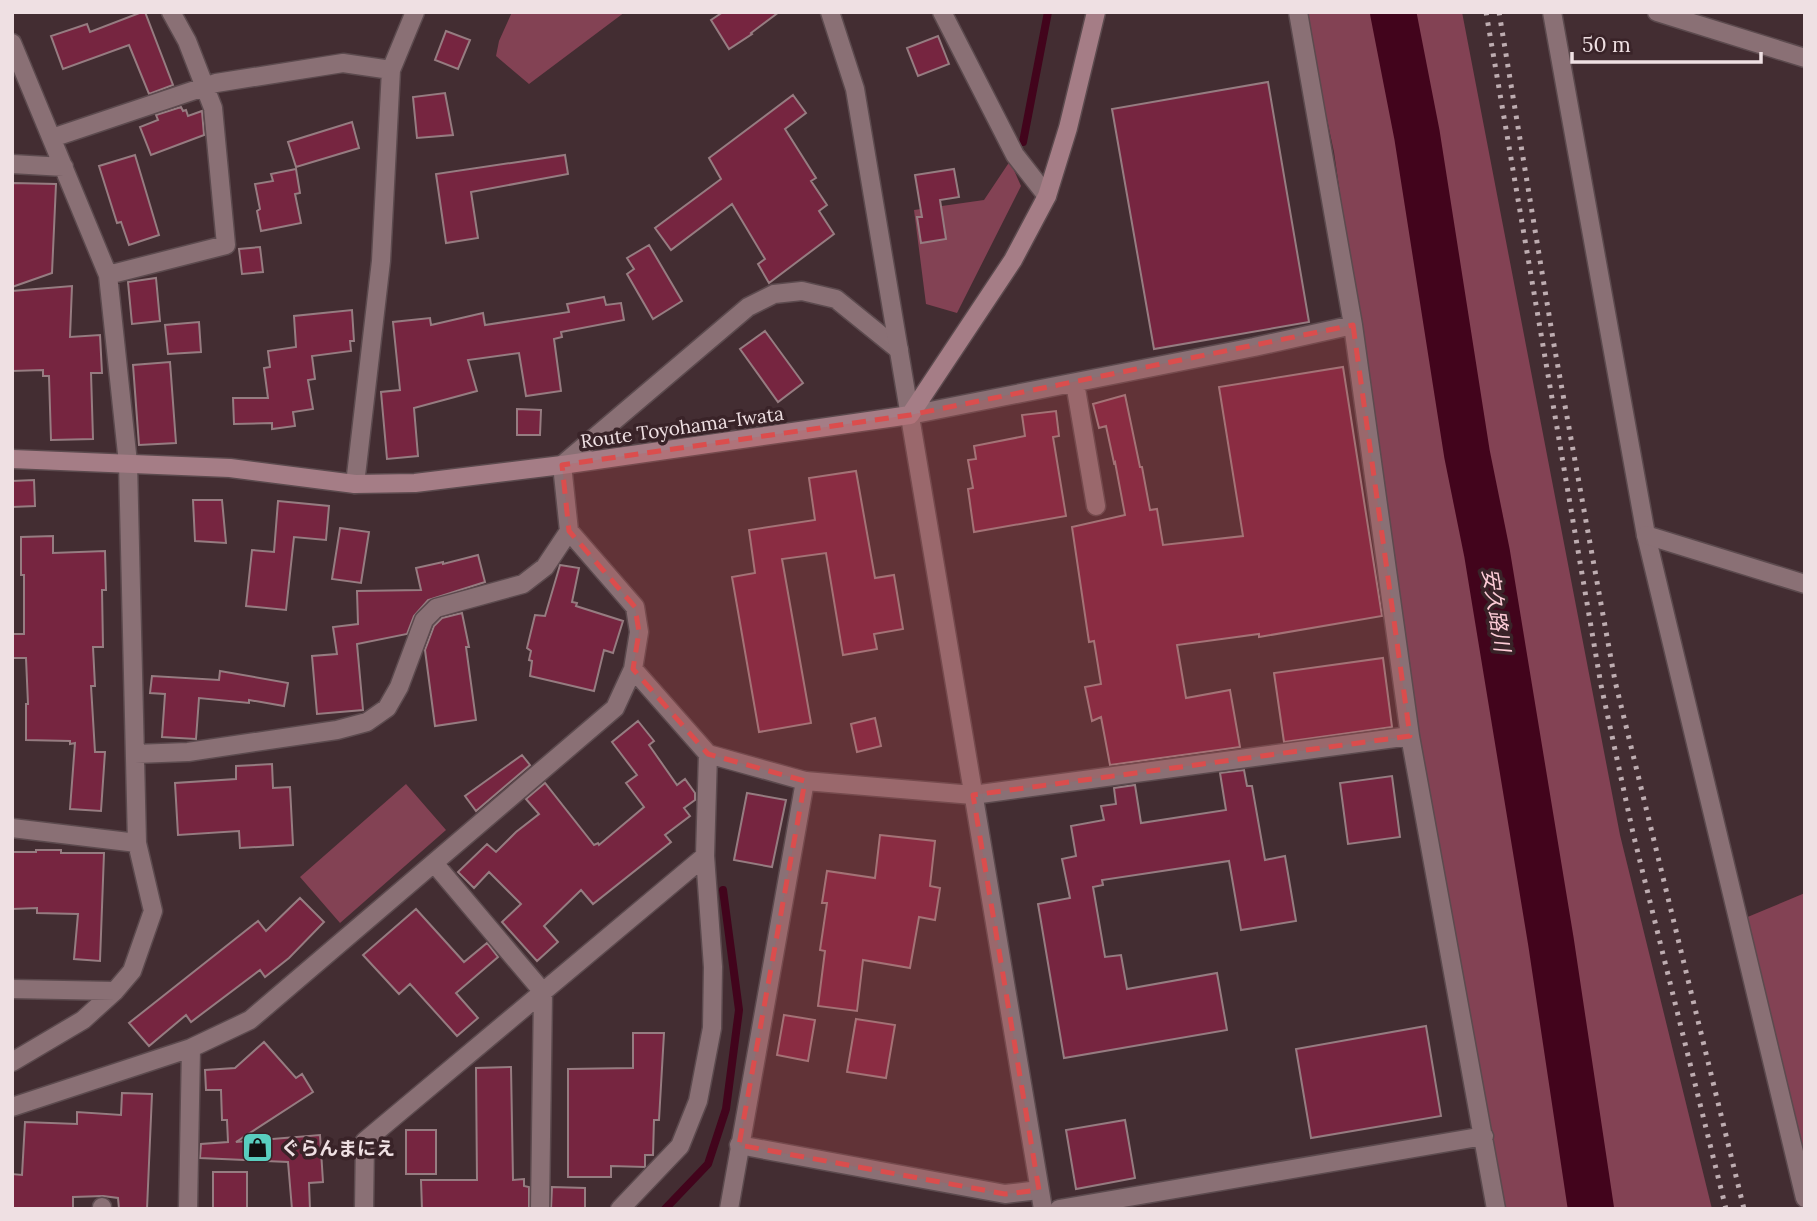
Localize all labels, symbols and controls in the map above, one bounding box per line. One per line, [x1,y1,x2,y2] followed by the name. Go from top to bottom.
[1572,21,1761,65] scale bar
[1582,31,1631,58] text: 50 m
[579,401,785,453] street label: Route Toyohama-Iwata
[1477,566,1517,655] water label: 安久路川
[241,1131,275,1165] shop icon: ぐらんまにえ
[281,1136,395,1160] place label: ぐらんまにえ

